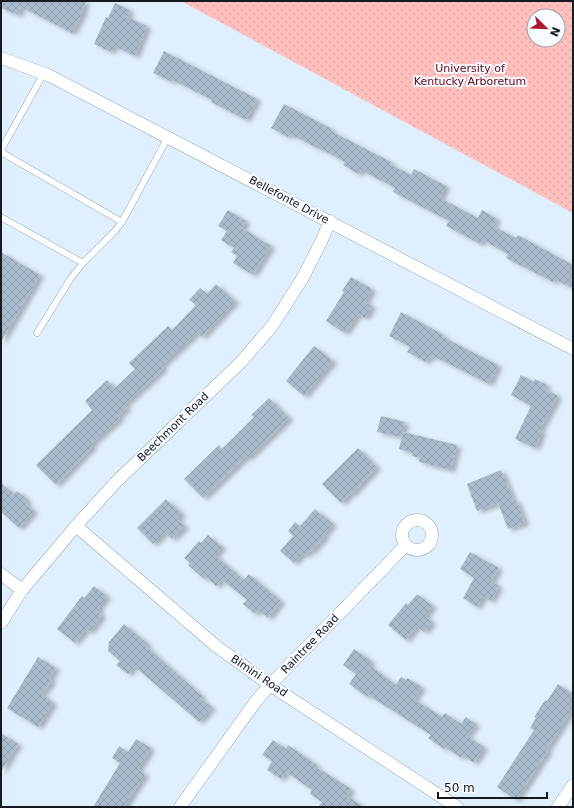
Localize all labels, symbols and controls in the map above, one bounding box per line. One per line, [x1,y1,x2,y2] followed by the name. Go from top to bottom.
[526,8,566,48] north arrow
[547,25,563,38] text: N
[414,62,526,88] park label: University of Kentucky Arboretum
[247,173,331,227] street label: Bellefonte Drive
[135,390,211,464] street label: Beechmont Road
[278,612,342,676] street label: Raintree Road
[228,652,290,700] street label: Bimini Road
[438,774,547,800] scale bar
[444,781,475,795] text: 50 m

